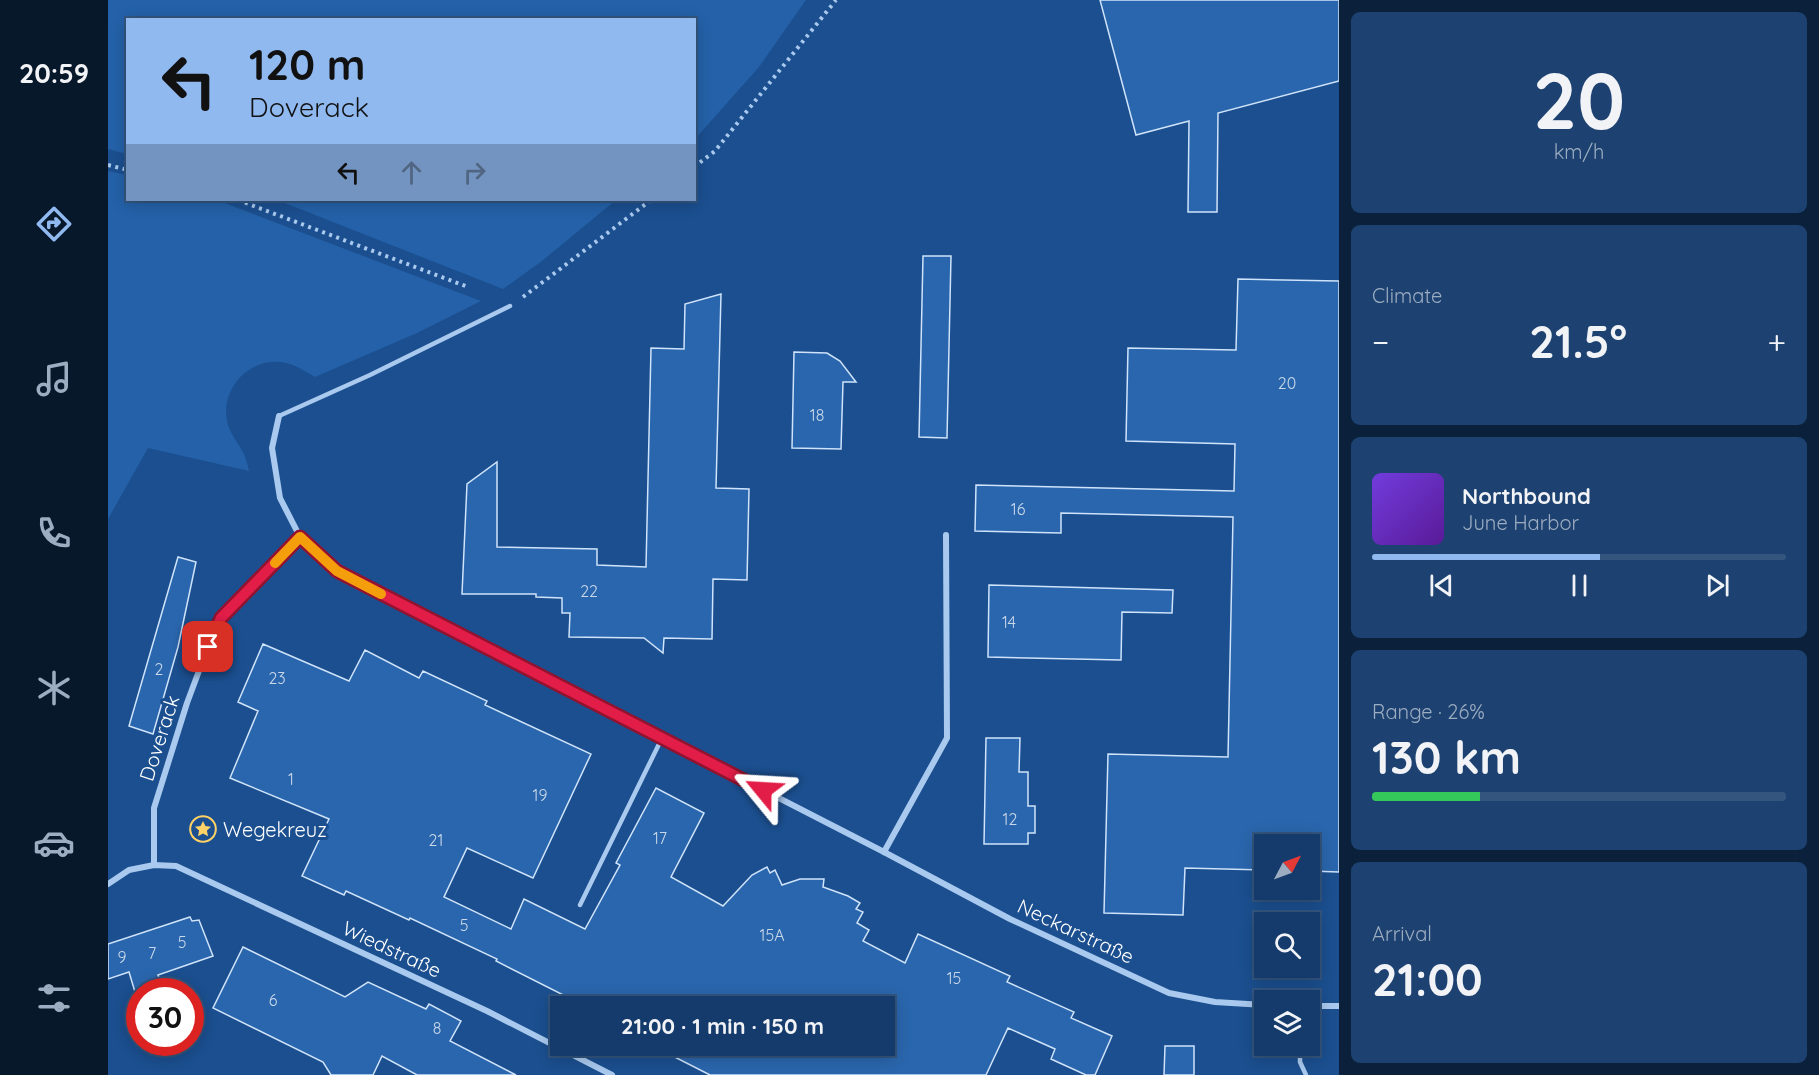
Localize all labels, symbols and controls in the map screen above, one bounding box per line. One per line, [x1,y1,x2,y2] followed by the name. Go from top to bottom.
[249,38,366,91] text: 120 m
[150,42,228,120] icon: left
[1533,51,1625,149] text: 20
[19,56,89,90] text: 20:59
[249,90,369,124] text: Doverack
[1554,139,1604,164] text: km/h
[332,156,365,189] icon: left
[395,156,428,189] icon: ahead
[458,156,491,189] icon: right
[33,203,75,245] icon: directions
[1372,283,1442,308] text: Climate
[1529,313,1627,369] text: 21.5°
[1372,321,1389,362] text: −
[1767,321,1786,362] text: +
[33,358,75,400] icon: music
[1278,373,1296,393] house number: 20
[810,405,824,425] house number: 18
[1462,482,1591,510] text: Northbound
[1011,499,1026,519] house number: 16
[1462,510,1579,535] text: June Harbor
[33,512,75,554] icon: phone
[1425,569,1458,602] icon: previous
[1563,569,1596,602] icon: pause
[1701,569,1734,602] icon: next
[580,581,598,601] house number: 22
[1002,612,1016,632] house number: 14
[182,621,233,672] pin
[191,630,224,663] icon: arrive
[155,659,164,679] house number: 2
[33,667,75,709] icon: climate
[268,668,286,688] house number: 23
[133,692,185,784] street label: Doverack
[1372,699,1485,724] text: Range · 26%
[1372,729,1521,785] text: 130 km
[731,758,795,822] position arrow
[288,769,294,789] house number: 1
[533,785,547,805] house number: 19
[1003,809,1018,829] house number: 12
[188,814,218,844] place icon: Wegekreuz
[223,817,327,842] place label: Wegekreuz
[33,822,75,864] icon: car
[653,828,667,848] house number: 17
[429,830,443,850] house number: 21
[1254,834,1320,900] north arrow
[1254,834,1320,1056] map controls
[1014,893,1138,969] street label: Neckarstraße
[1254,912,1320,978] button: search
[339,915,445,983] street label: Wiedstraße
[460,915,468,935] house number: 5
[1372,921,1432,946] text: Arrival
[760,925,785,945] house number: 15A
[178,932,186,952] house number: 5
[148,943,156,963] house number: 7
[118,947,127,967] house number: 9
[1372,951,1483,1007] text: 21:00
[947,968,961,988] house number: 15
[33,977,75,1019] icon: filters
[126,978,204,1056] speed limit sign: 30
[269,990,278,1010] house number: 6
[1254,990,1320,1056] button: layers
[621,1012,824,1040] text: 21:00 · 1 min · 150 m
[433,1018,441,1038] house number: 8

